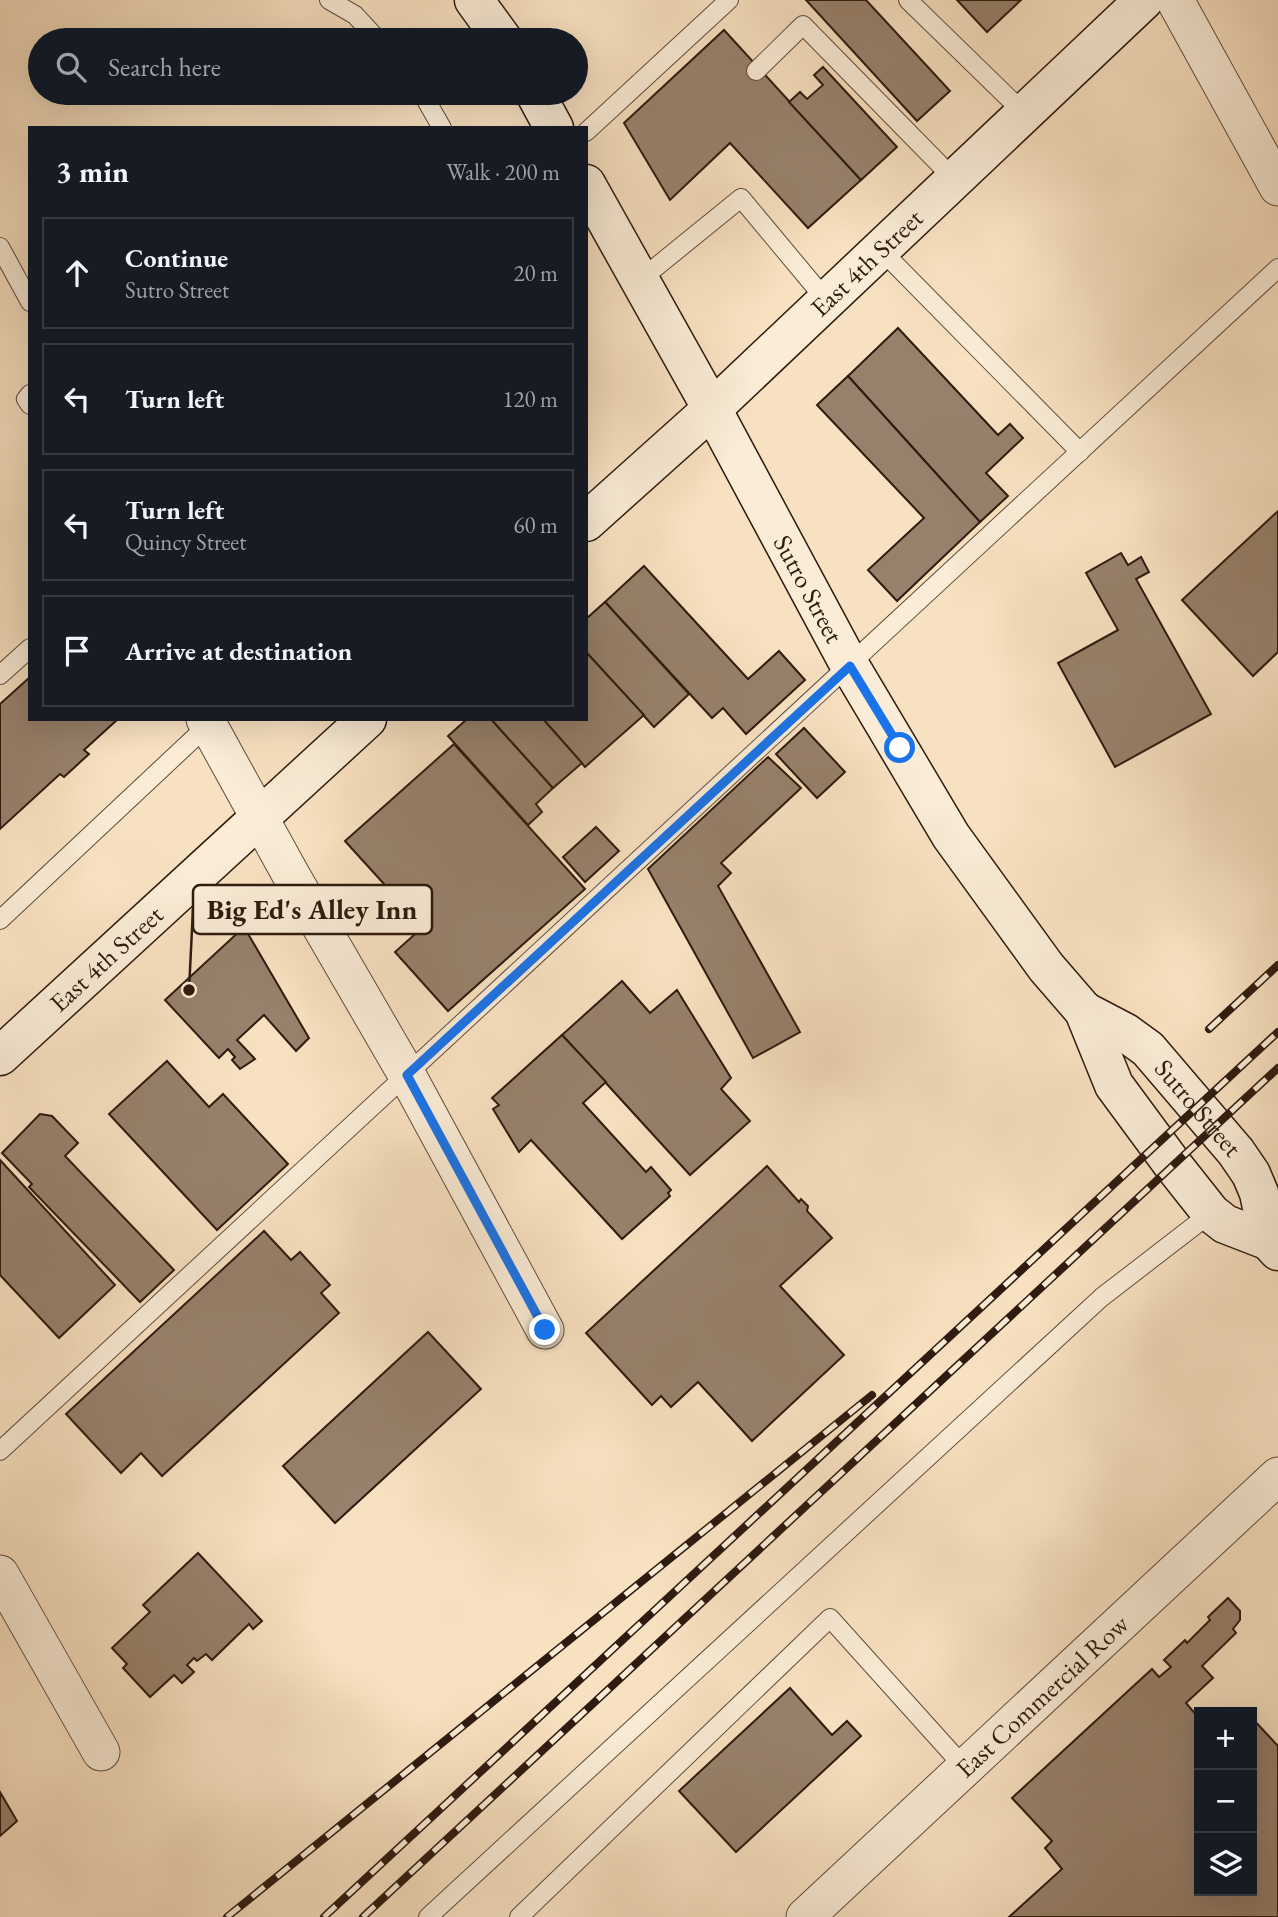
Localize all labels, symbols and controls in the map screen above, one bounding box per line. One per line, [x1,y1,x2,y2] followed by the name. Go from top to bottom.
[28,28,588,105] search box
[52,48,90,86] icon: search
[108,50,221,84] text: Search here
[56,152,129,191] text: 3 min
[446,157,560,187] text: Walk · 200 m
[803,201,930,324] street label: East 4th Street
[125,241,228,275] text: Continue
[58,254,96,292] icon: ahead
[513,258,558,288] text: 20 m
[125,275,229,305] text: Sutro Street
[58,380,96,418] icon: left
[125,382,224,416] text: Turn left
[502,384,558,414] text: 120 m
[125,493,224,527] text: Turn left
[58,506,96,544] icon: left
[513,510,558,540] text: 60 m
[125,527,247,557] text: Quincy Street
[766,529,851,649] street label: Sutro Street
[58,632,96,670] icon: arrive
[125,634,352,668] text: Arrive at destination
[884,732,915,763] route start
[193,885,432,934] callout: Big Ed's Alley Inn
[207,891,417,927] text: Big Ed's Alley Inn
[42,898,170,1019] street label: East 4th Street
[1147,1052,1249,1164] street label: Sutro Street
[529,1314,560,1345] route end
[948,1607,1136,1785] street label: East Commercial Row
[1194,1707,1257,1896] map controls
[1194,1707,1257,1770] button: +
[1194,1770,1257,1833] button: −
[1194,1833,1257,1896] button: layers

